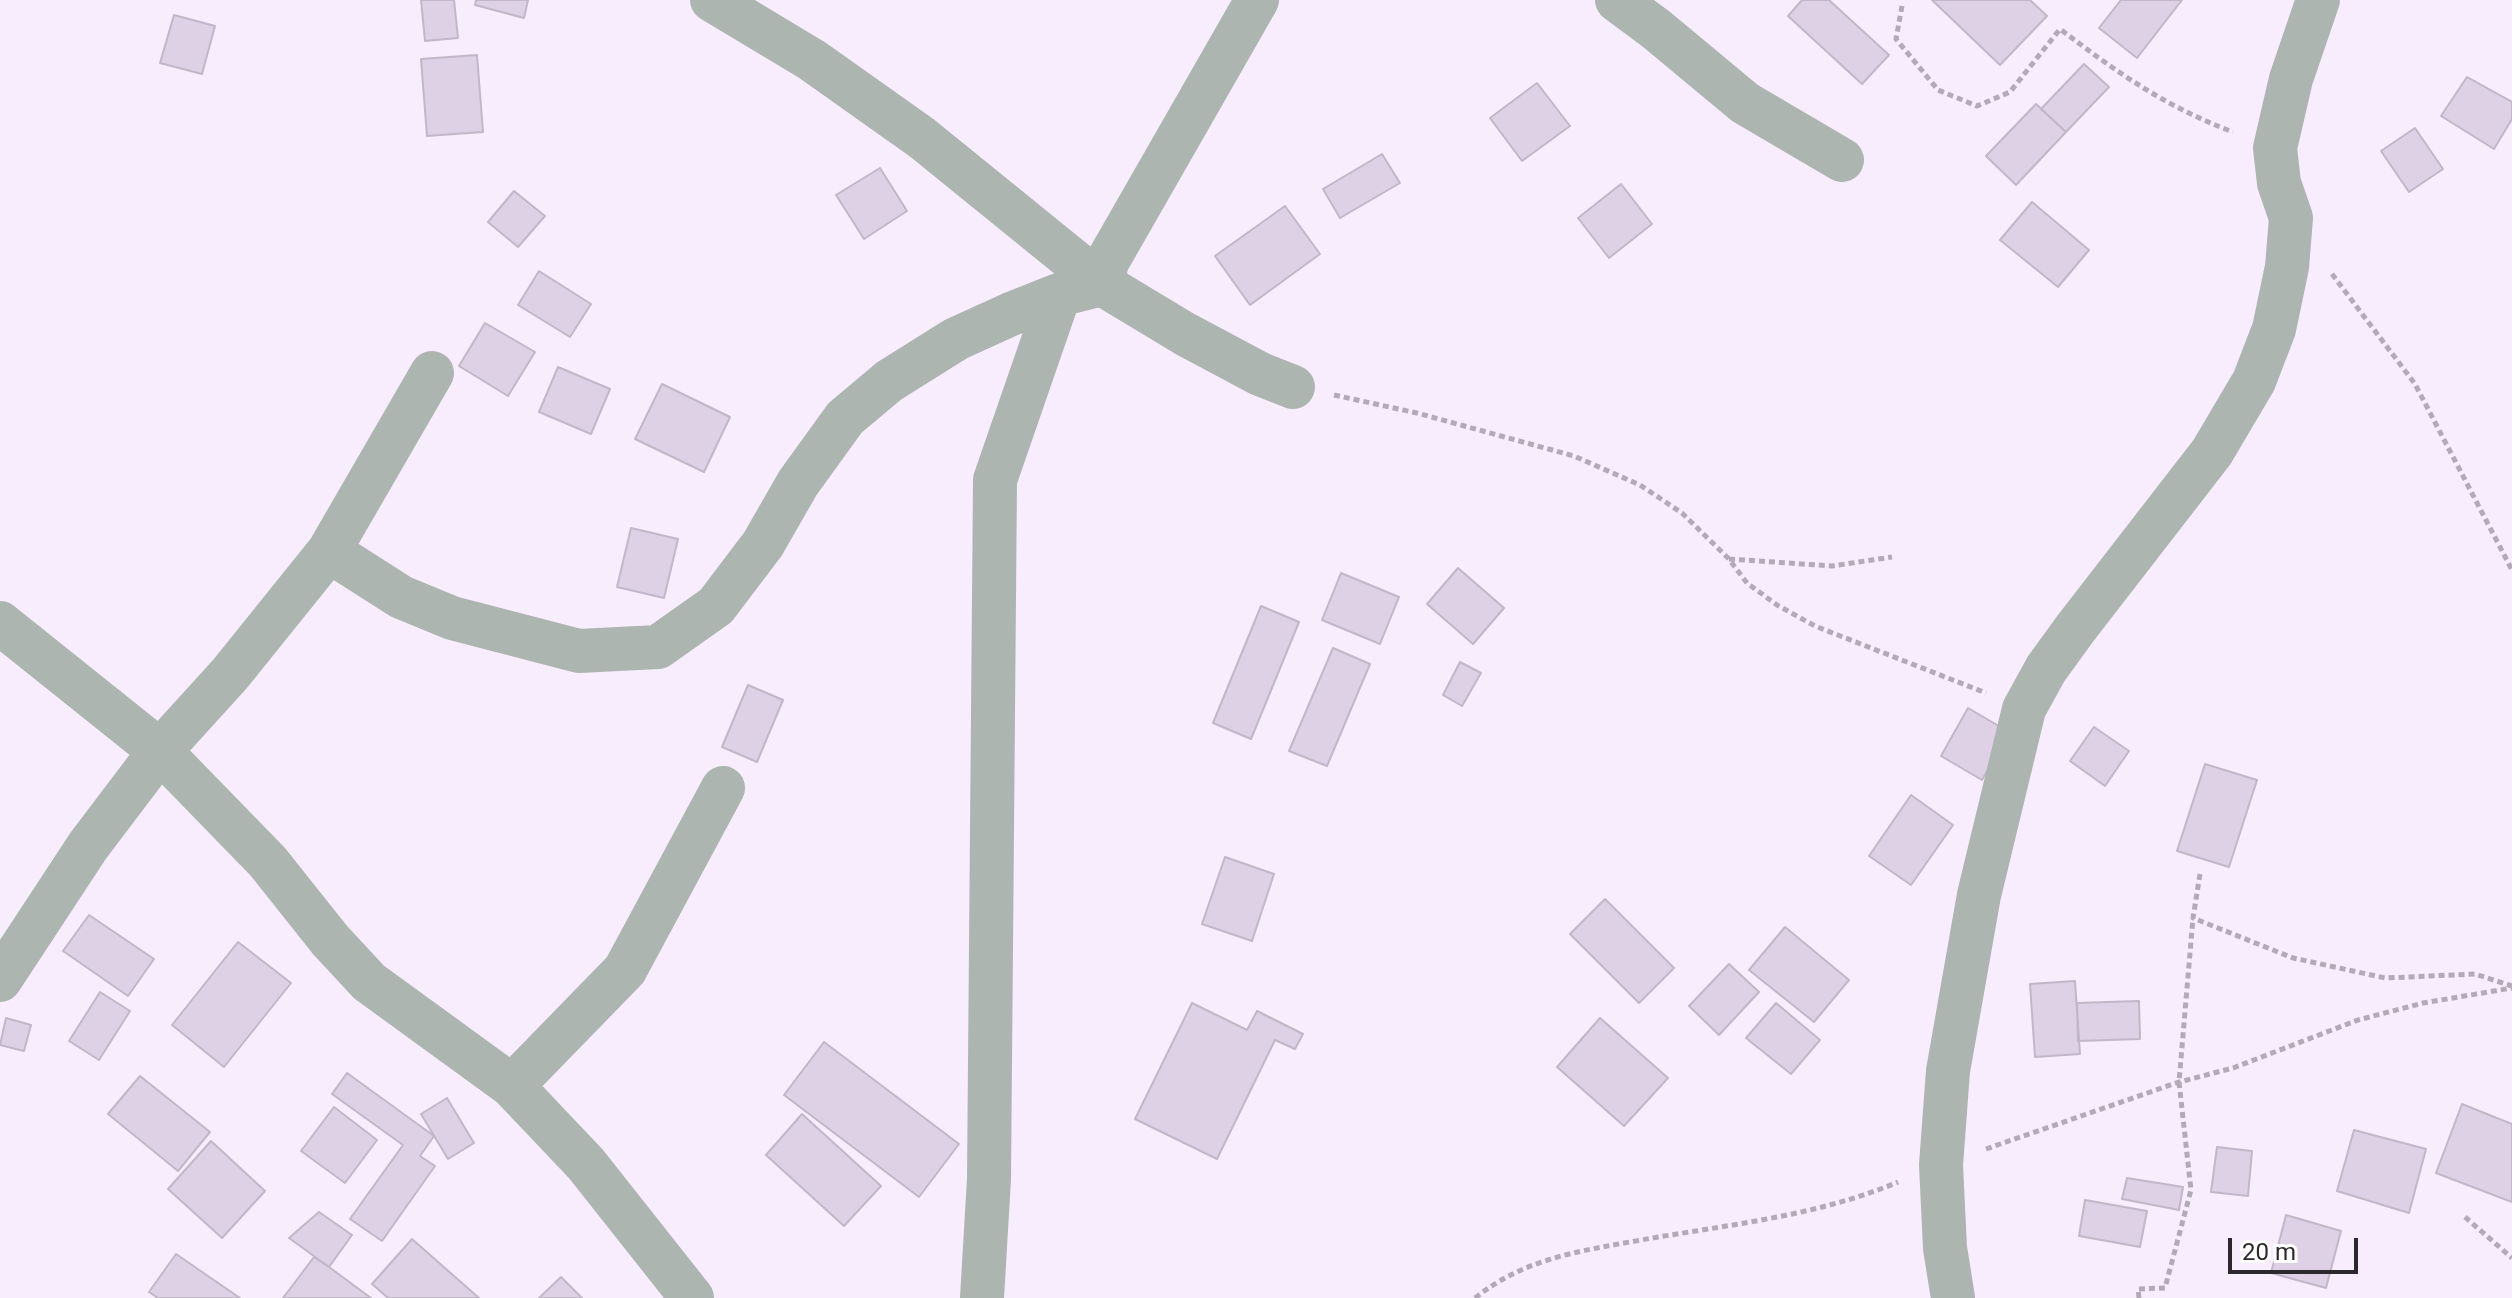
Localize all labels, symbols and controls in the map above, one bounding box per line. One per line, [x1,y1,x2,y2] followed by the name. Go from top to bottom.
[2232,1222,2362,1272] scale bar
[2242,1238,2296,1266] text: 20 m

